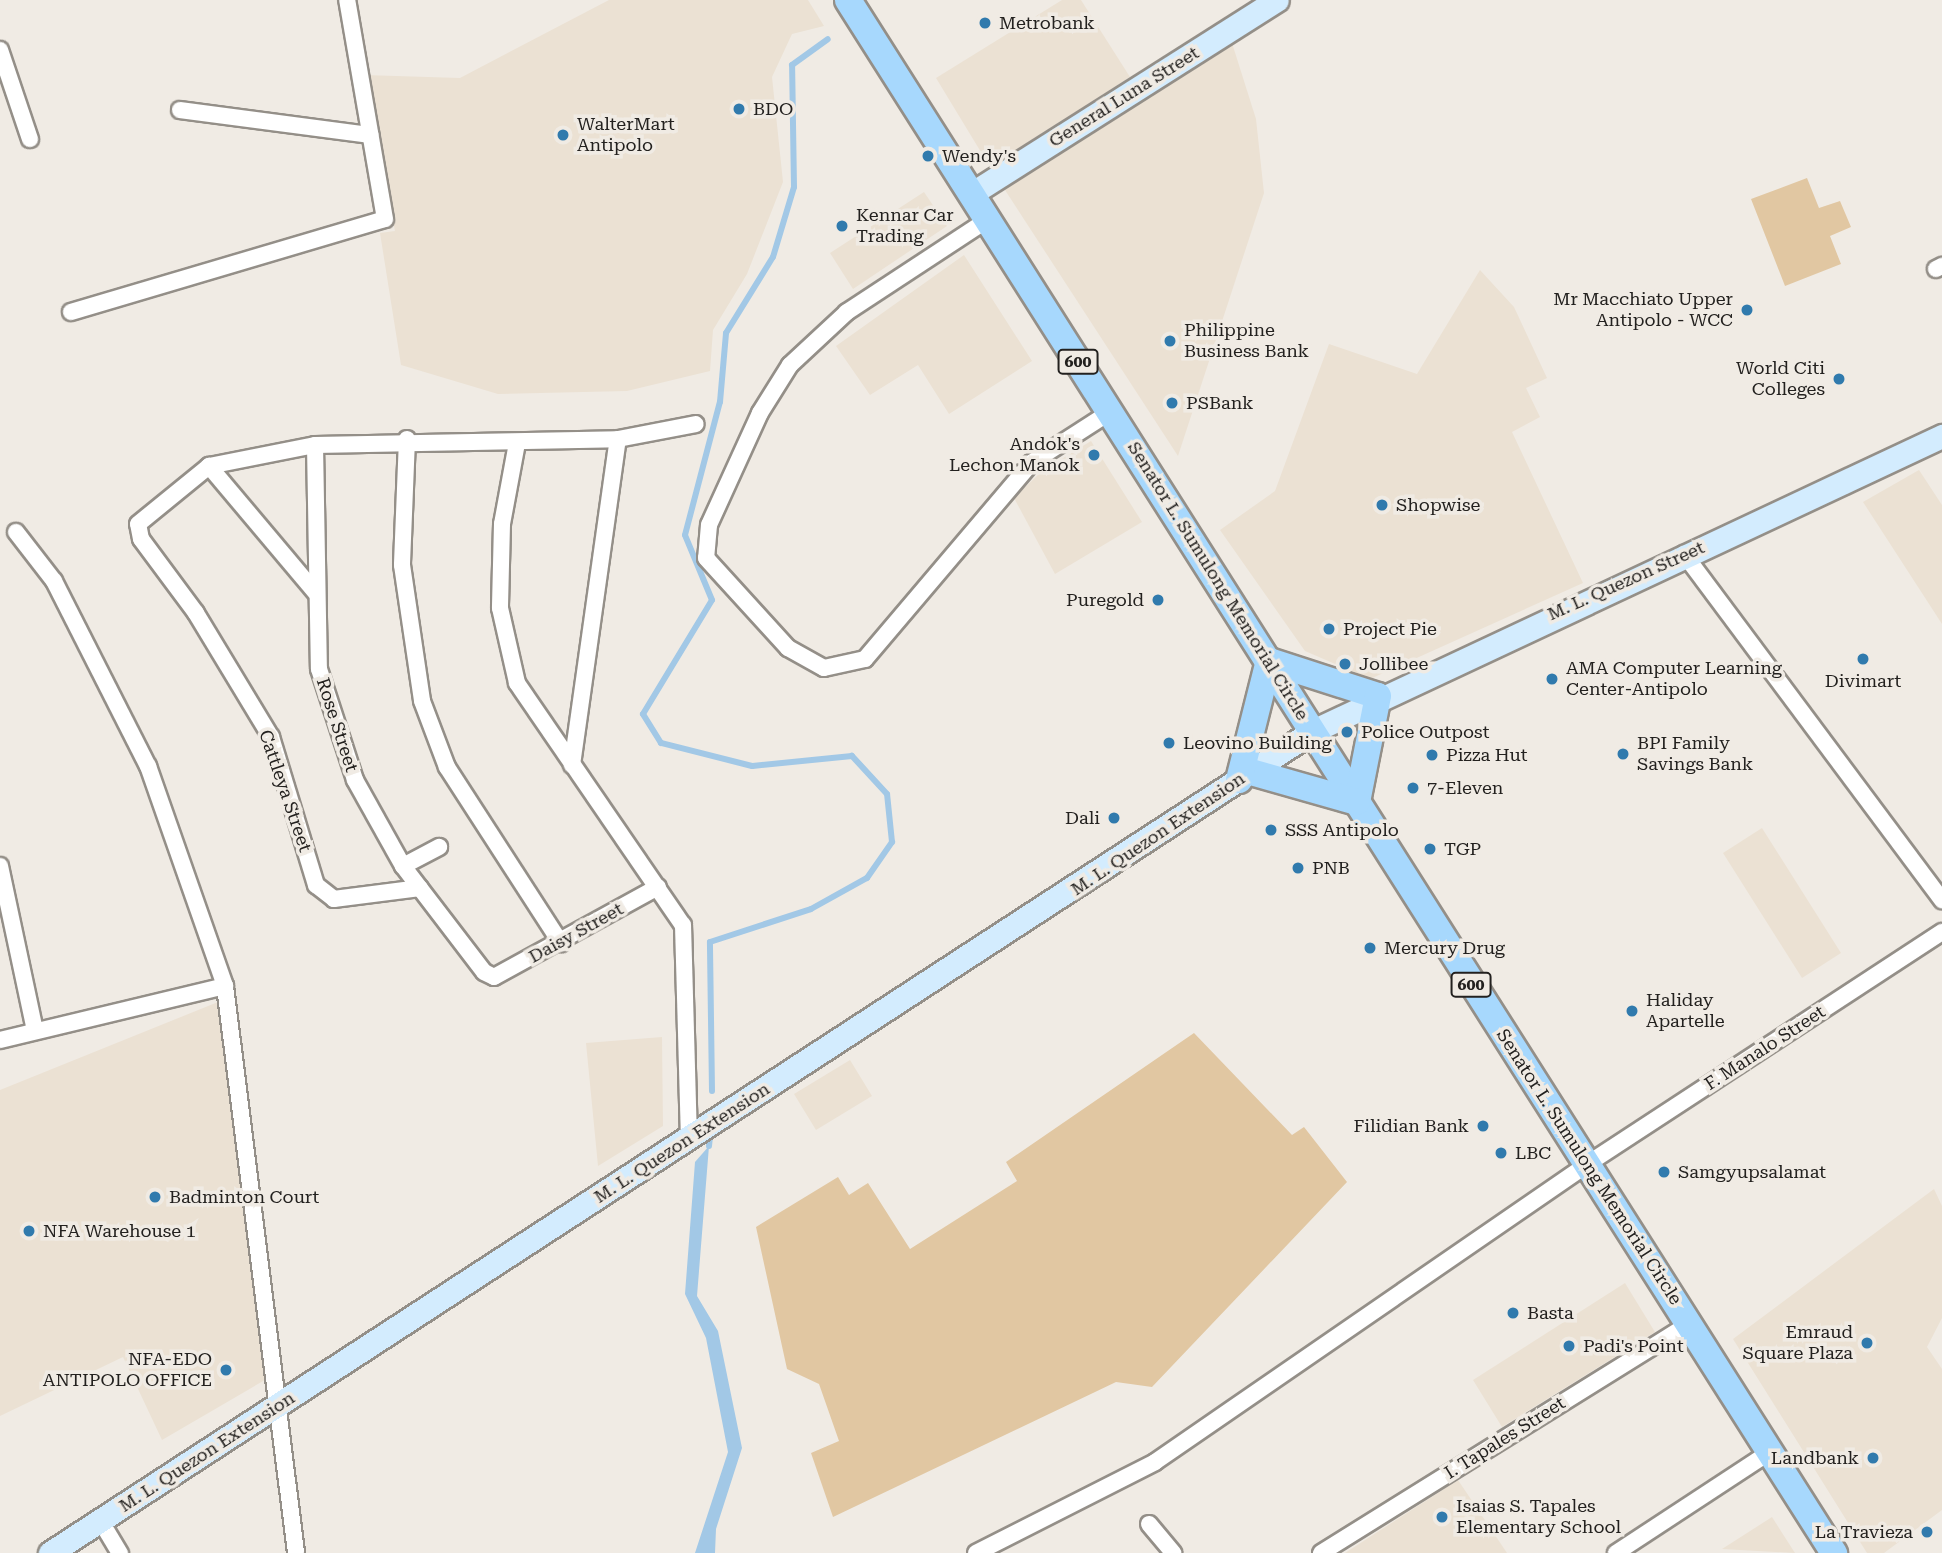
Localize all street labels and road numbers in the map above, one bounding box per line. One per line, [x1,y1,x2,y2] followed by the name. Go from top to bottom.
[1045,42,1203,152] street label: General Luna Street
[1057,350,1099,374] road number: 600
[1123,438,1313,724] street label: Senator L. Sumulong Memorial Circle
[1544,537,1708,625] street label: M. L. Quezon Street
[312,675,362,775] street label: Rose Street
[254,727,316,855] street label: Cattleya Street
[1067,768,1249,900] street label: M. L. Quezon Extension
[525,898,627,968] street label: Daisy Street
[1450,973,1492,998] road number: 600
[1701,1001,1829,1095] street label: F. Manalo Street
[1492,1025,1686,1309] street label: Senator L. Sumulong Memorial Circle
[590,1078,774,1208] street label: M. L. Quezon Extension
[115,1387,299,1517] street label: M. L. Quezon Extension
[1441,1392,1569,1484] street label: I. Tapales Street

